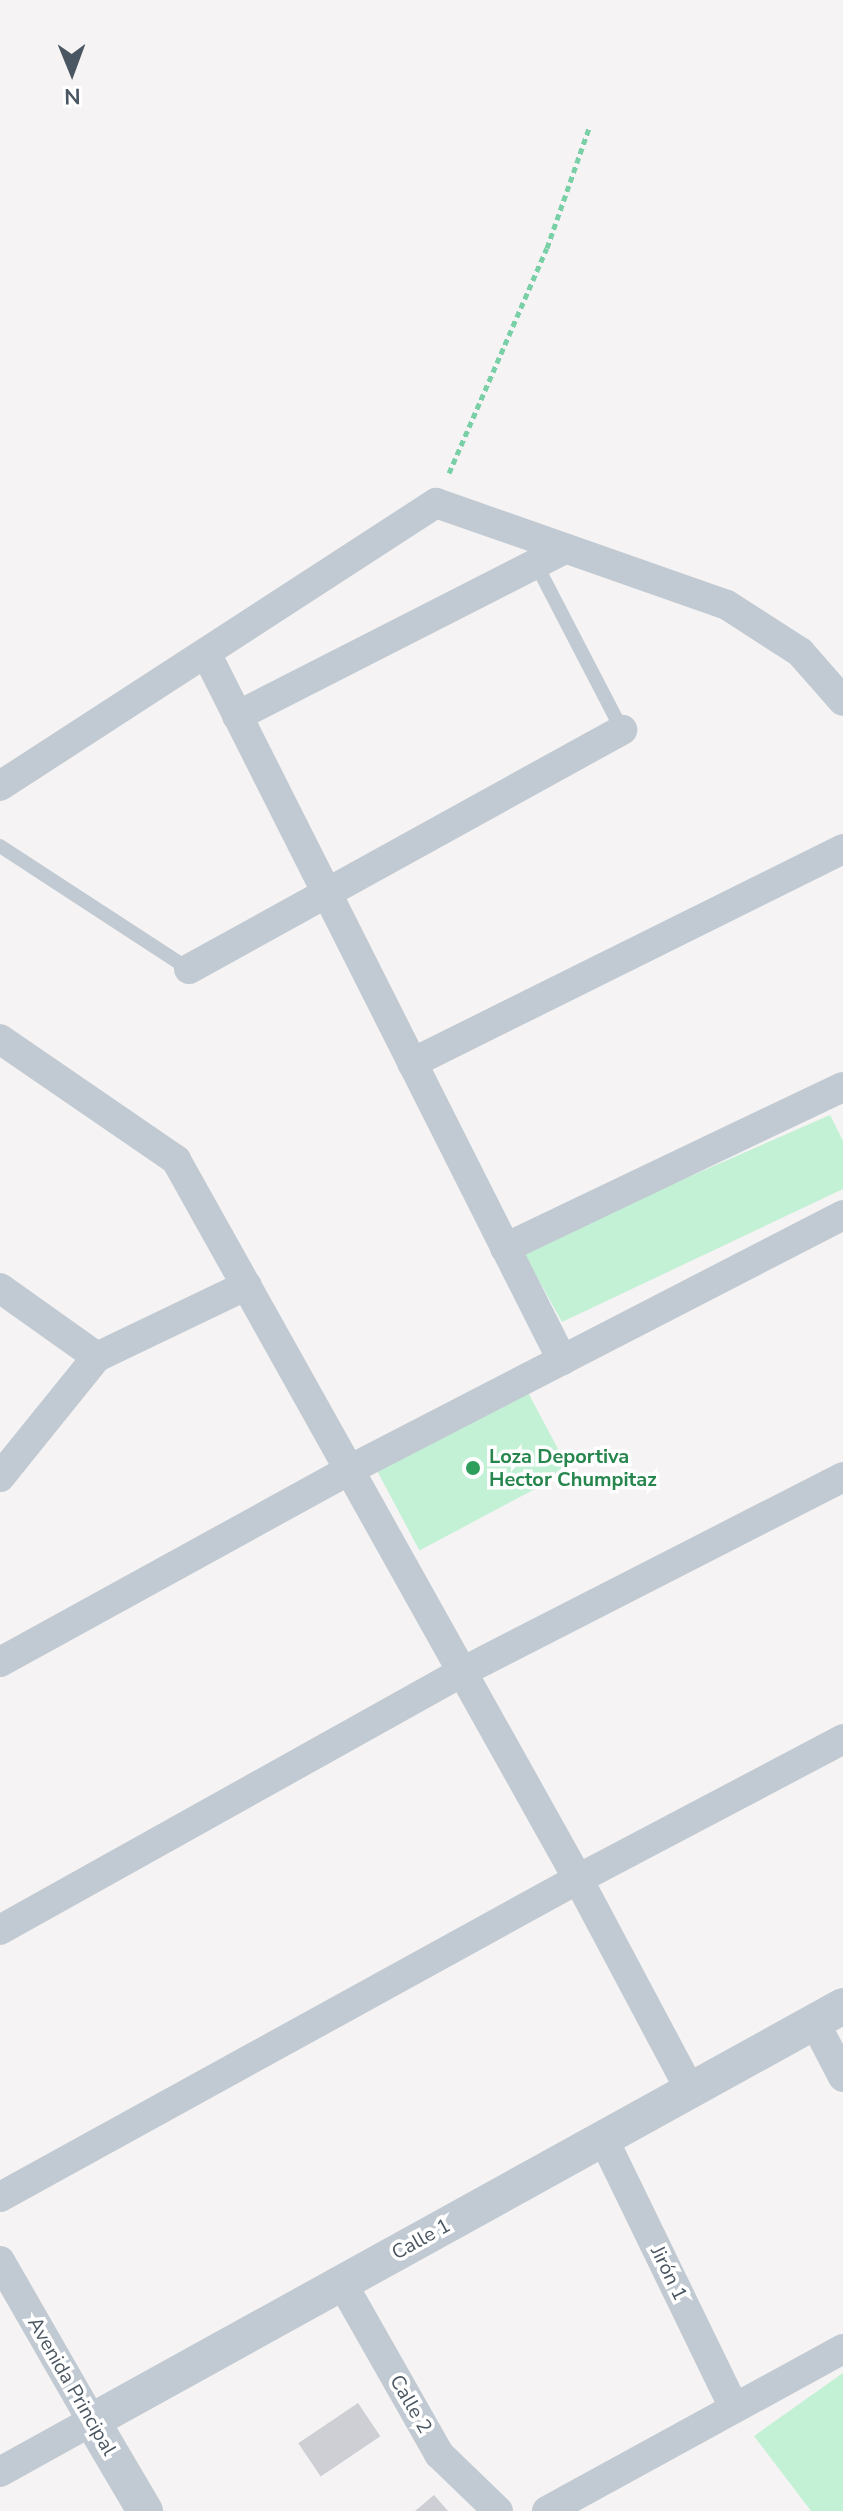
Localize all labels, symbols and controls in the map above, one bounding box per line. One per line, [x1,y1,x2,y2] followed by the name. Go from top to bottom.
[32,32,112,112] north arrow
[64,81,81,111] text: N
[489,1444,657,1491] place label: Loza Deportiva Hector Chumpitaz
[464,1459,482,1477] marker: Loza Deportiva Hector Chumpitaz
[388,2213,454,2265] street label: Calle 1
[646,2242,692,2304] street label: Jirón 1
[23,2312,121,2460] street label: Avenida Principal
[385,2371,437,2437] street label: Calle 2

